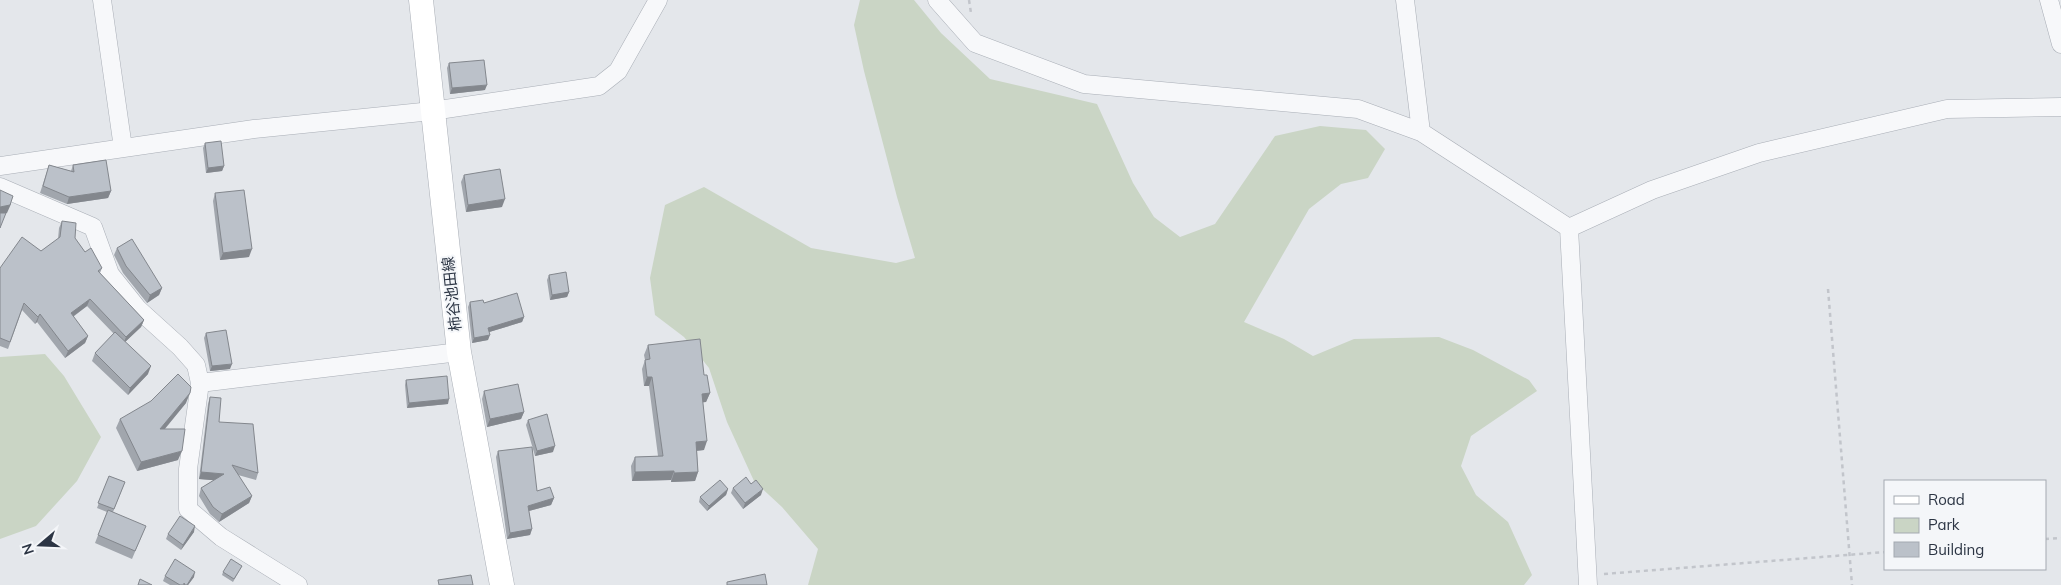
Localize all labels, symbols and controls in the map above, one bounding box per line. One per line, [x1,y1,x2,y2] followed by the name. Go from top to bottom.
[438,256,465,332] street label: 柿谷池田線
[1884,480,2046,570] legend
[1928,490,1965,509] text: Road
[1928,515,1960,534] text: Park
[15,520,65,570] north arrow
[1928,540,1984,559] text: Building
[17,541,38,557] text: N

